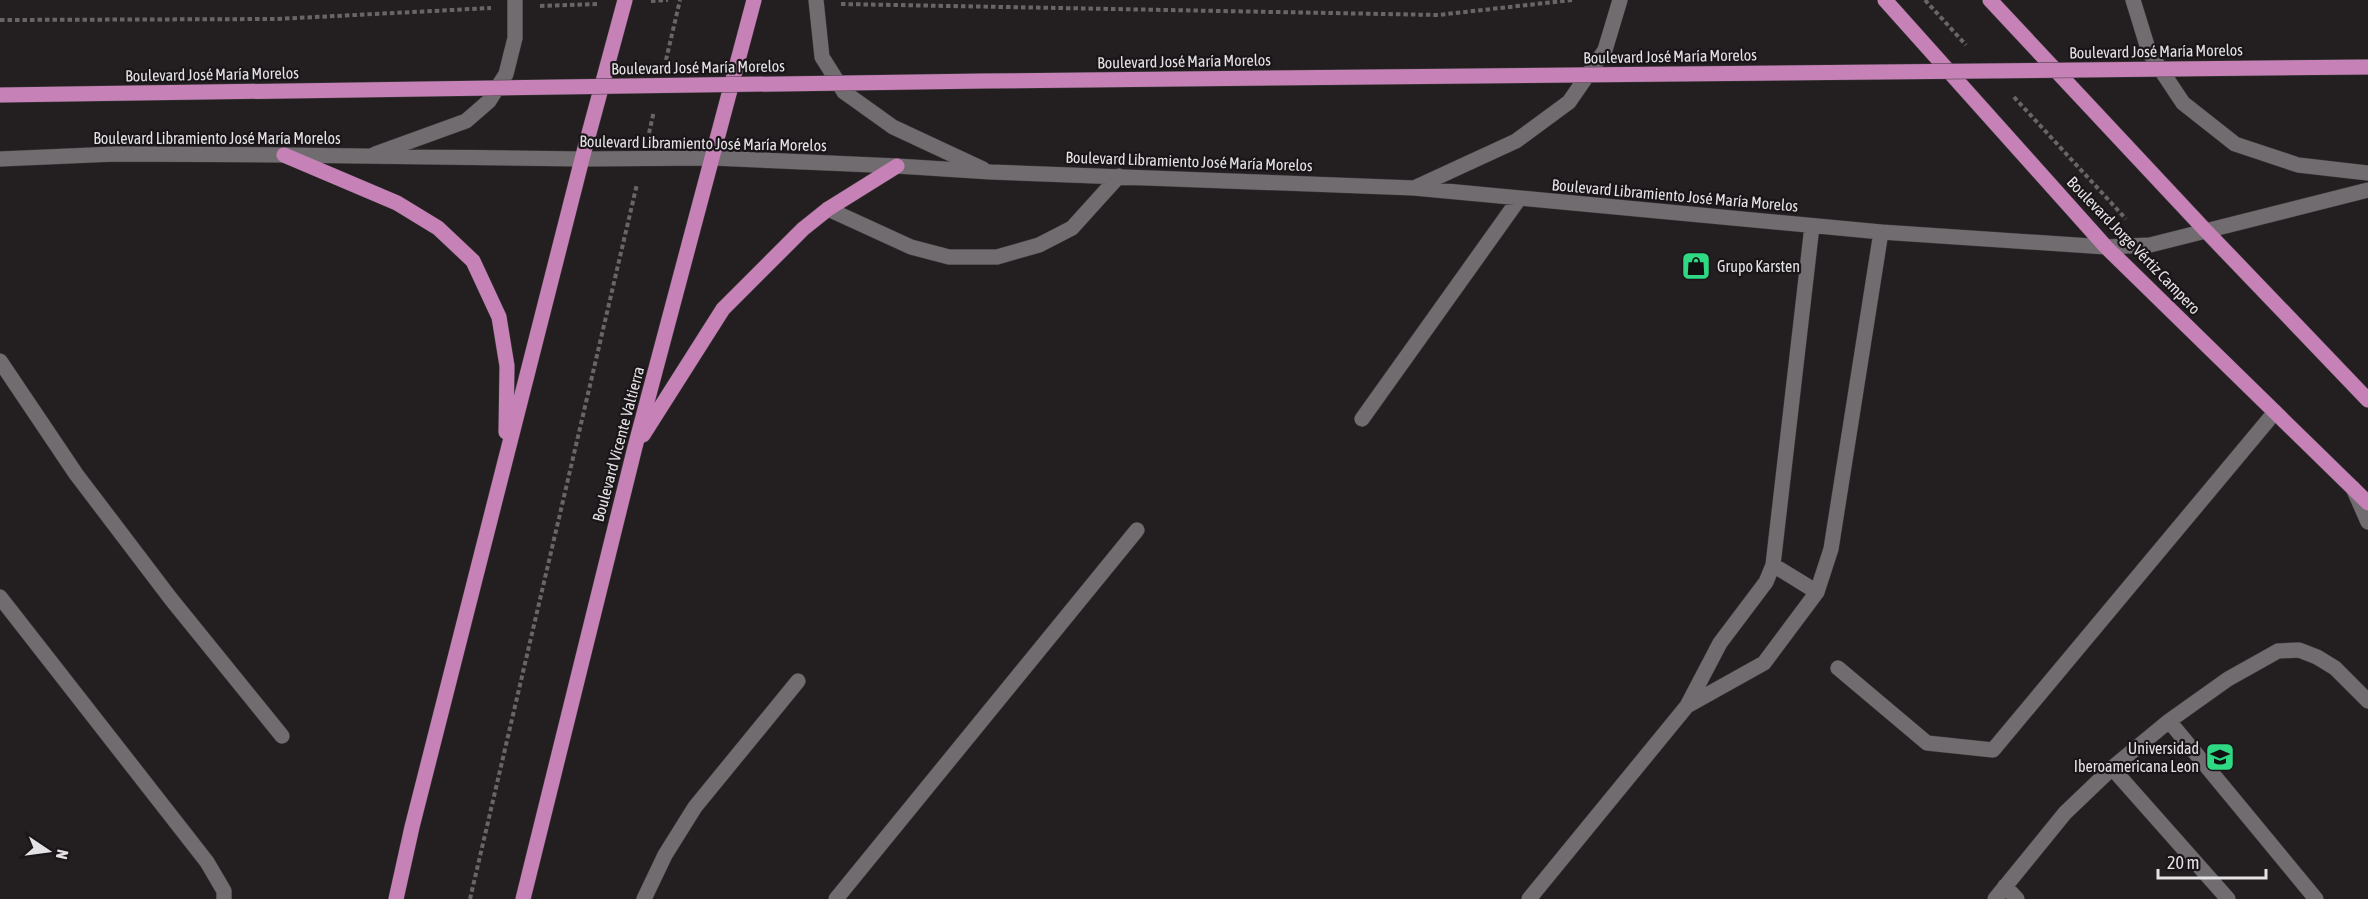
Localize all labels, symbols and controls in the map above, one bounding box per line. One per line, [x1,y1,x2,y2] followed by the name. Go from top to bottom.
[2069,40,2243,62] street label: Boulevard José María Morelos
[1583,45,1757,67] street label: Boulevard José María Morelos
[1097,50,1271,72] street label: Boulevard José María Morelos
[611,56,785,78] street label: Boulevard José María Morelos
[125,63,299,85] street label: Boulevard José María Morelos
[93,129,341,147] street label: Boulevard Libramiento José María Morelos
[579,132,827,154] street label: Boulevard Libramiento José María Morelos
[1065,148,1313,174] street label: Boulevard Libramiento José María Morelos
[2063,173,2204,318] street label: Boulevard Jorge Vértiz Campero
[1551,175,1799,215] street label: Boulevard Libramiento José María Morelos
[1680,250,1712,282] shop icon: Grupo Karsten
[1717,257,1800,276] place label: Grupo Karsten
[589,364,647,524] street label: Boulevard Vicente Valtierra
[2074,739,2199,775] place label: Universidad Iberoamericana Leon
[2204,741,2236,773] school or university icon: Universidad Iberoamericana Leon
[18,821,78,881] north arrow
[2158,842,2266,880] scale bar
[53,848,72,861] text: N
[2167,852,2199,873] text: 20 m

